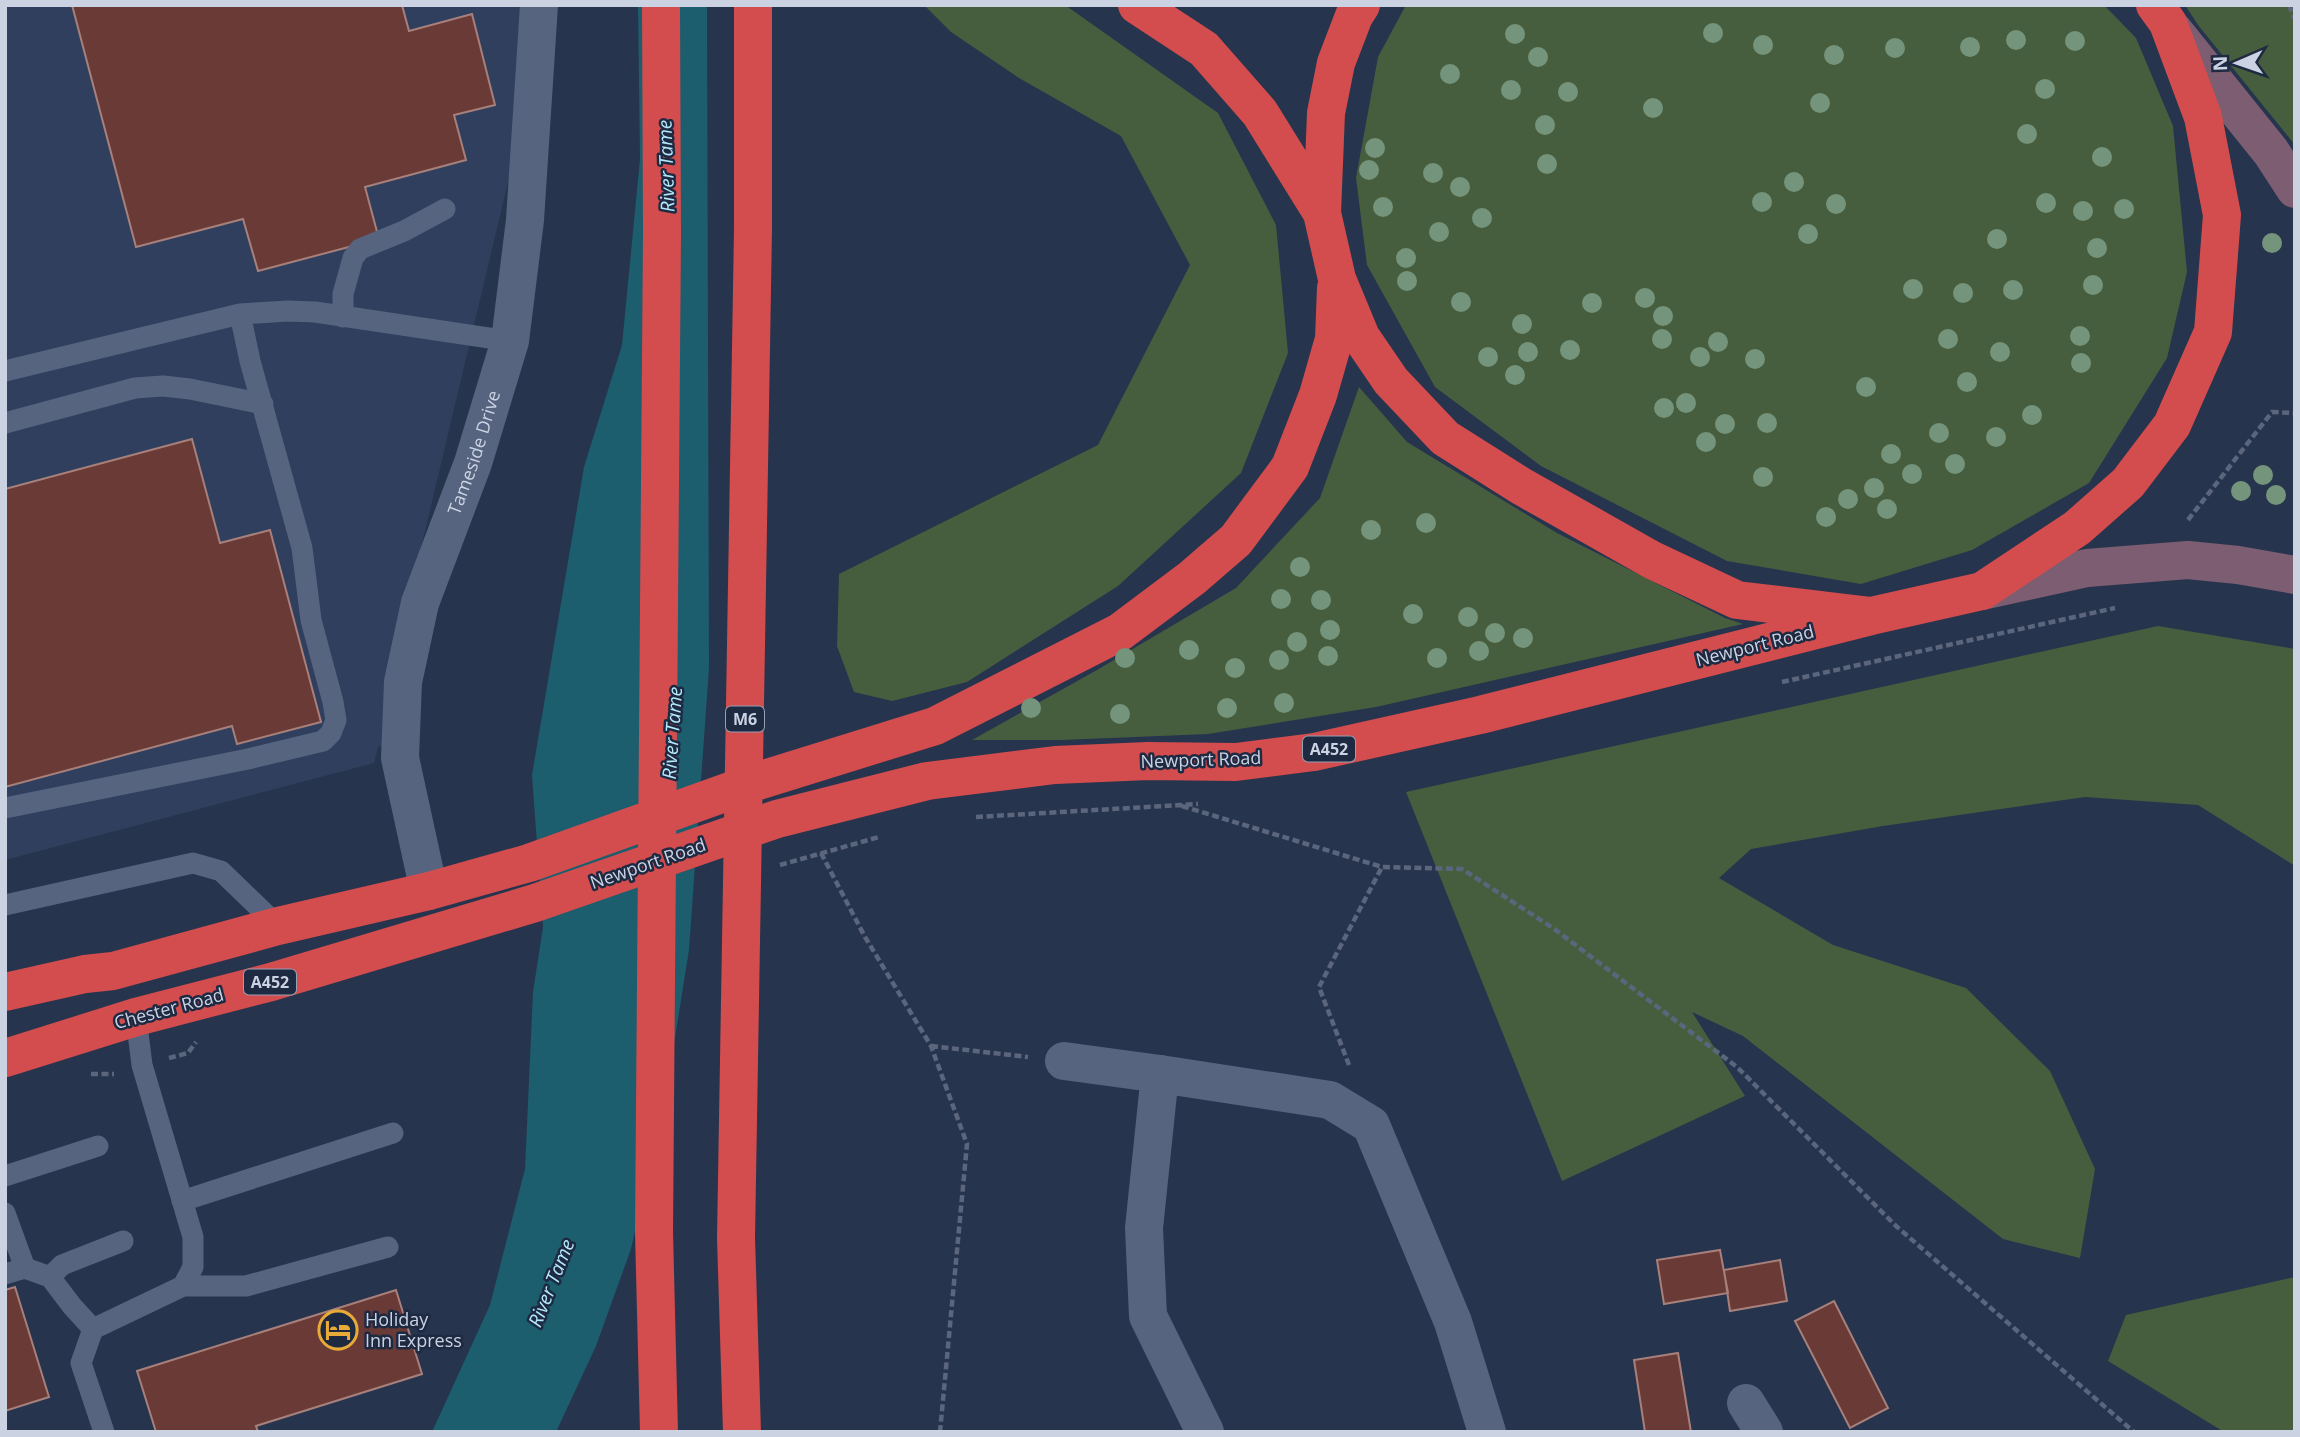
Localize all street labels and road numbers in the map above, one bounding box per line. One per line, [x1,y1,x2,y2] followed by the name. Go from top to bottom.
[442,387,505,518] street label: Tameside Drive
[1693,619,1816,671] street label: Newport Road
[726,706,764,732] road number: M6
[1303,736,1355,762] road number: A452
[1140,745,1262,773] street label: Newport Road
[587,832,709,894] street label: Newport Road
[244,970,296,994] road number: A452
[111,982,226,1034] street label: Chester Road

